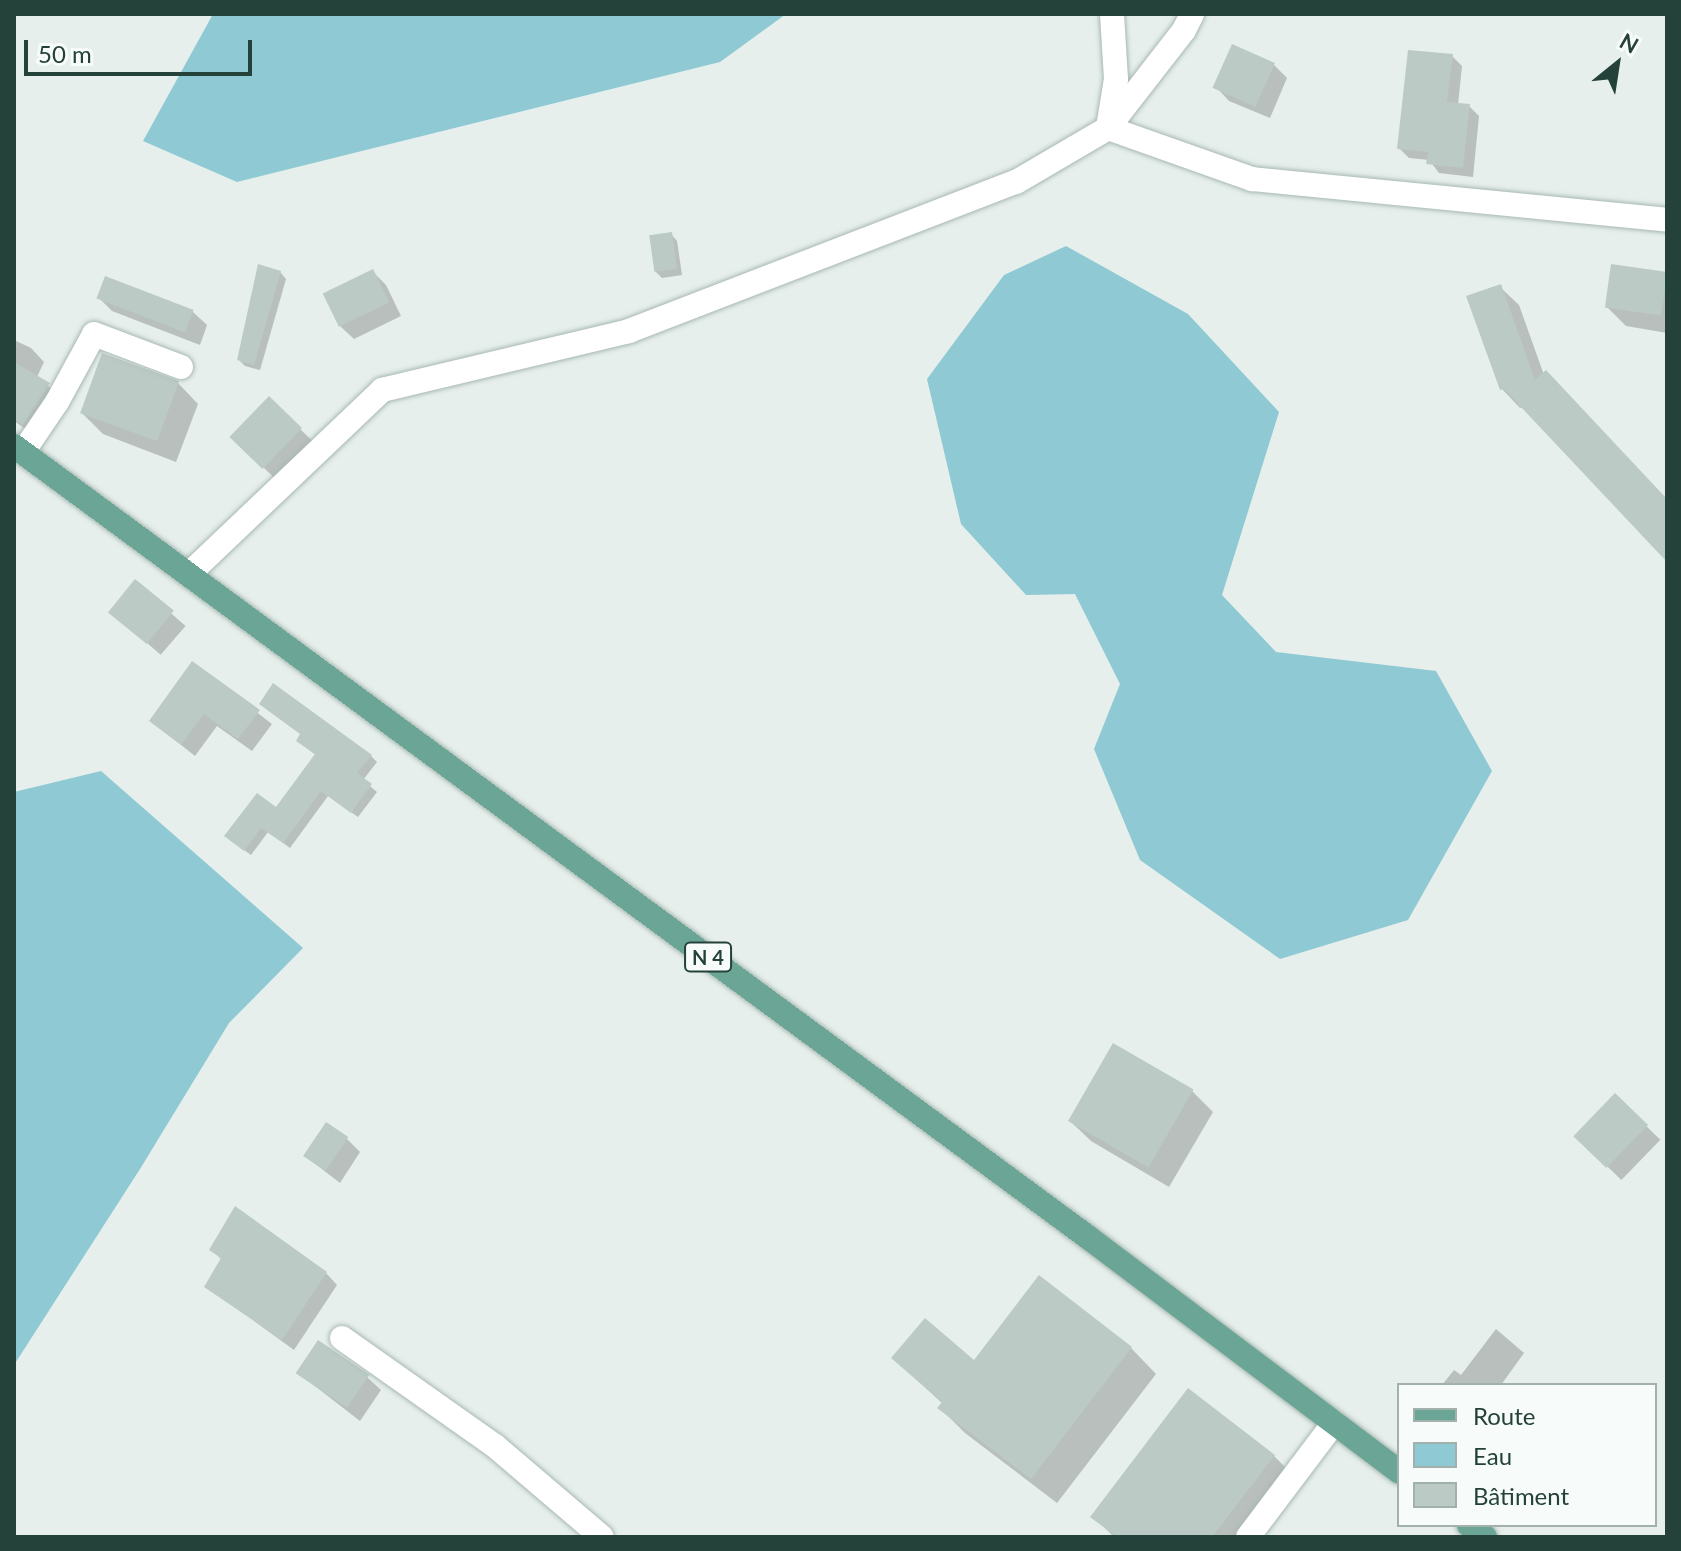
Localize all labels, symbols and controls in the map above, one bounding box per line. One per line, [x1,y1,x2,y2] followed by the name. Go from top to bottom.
[28,24,256,74] scale bar
[1577,24,1657,104] north arrow
[1615,27,1643,59] text: N
[38,39,92,68] text: 50 m
[684,941,732,973] road number: N 4
[1397,1383,1657,1527] legend
[1473,1401,1535,1430] text: Route
[1473,1441,1512,1470] text: Eau
[1473,1481,1569,1510] text: Bâtiment

